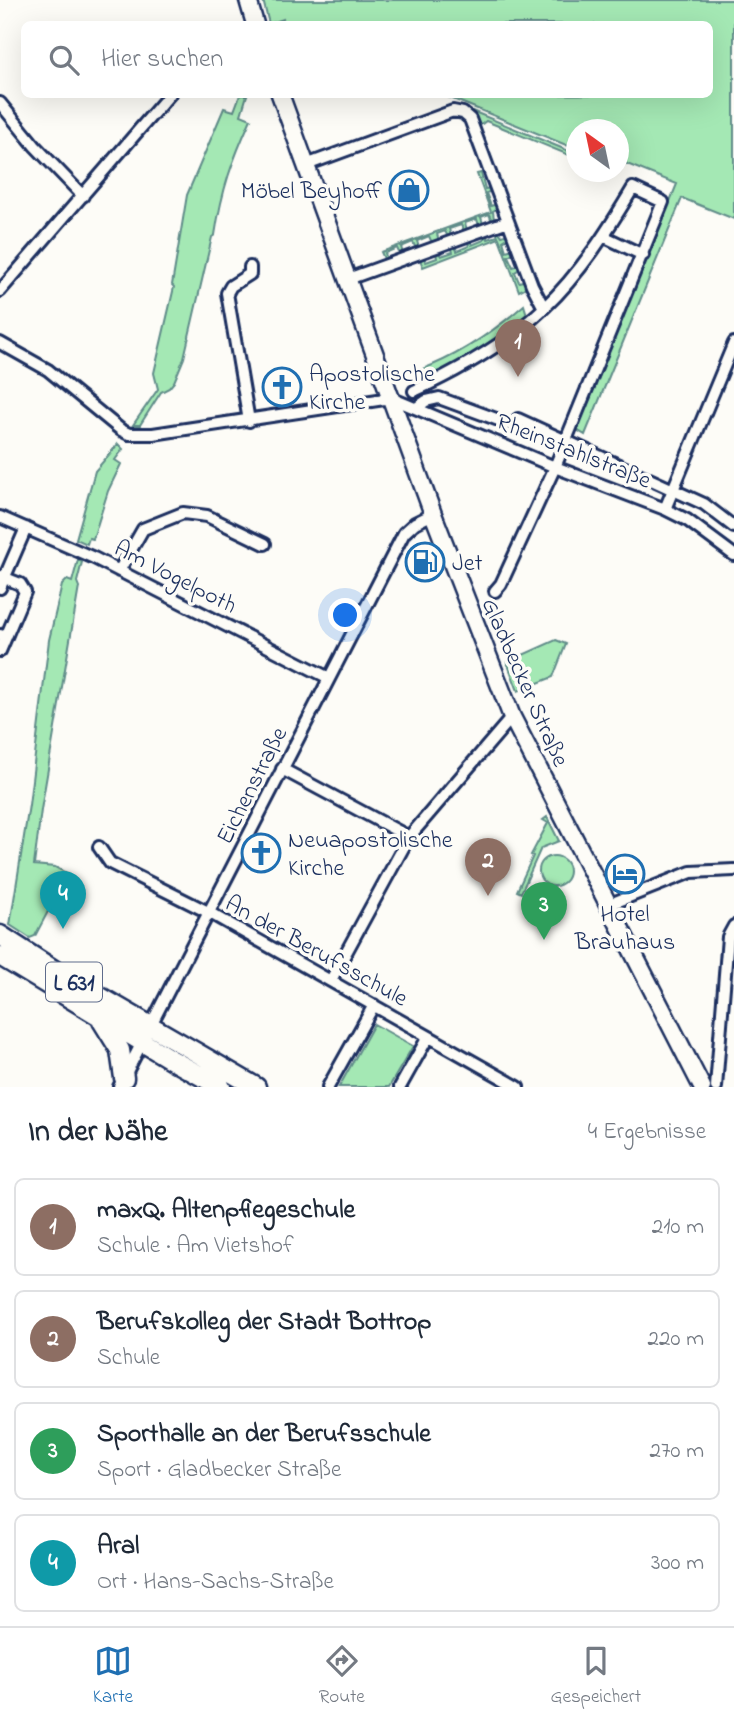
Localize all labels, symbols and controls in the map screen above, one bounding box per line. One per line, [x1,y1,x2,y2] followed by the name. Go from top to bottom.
[21,21,713,98] search box
[45,41,83,79] icon: search
[101,41,223,79] text: Hier suchen
[566,119,629,182] north arrow
[388,169,430,211] shop icon: Möbel Beyhoff
[241,175,383,211] place label: Möbel Beyhoff
[495,319,541,377] pin: 1
[309,358,435,421] place label: Apostolische Kirche
[261,366,303,408] church icon: Apostolische Kirche
[490,405,656,499] street label: Rheinstahlstraße
[107,532,242,624] street label: Am Vogelpoth
[404,541,446,583] fuel station icon: Jet
[452,547,483,582] place label: Jet
[471,593,577,773] street label: Gladbecker Straße
[328,598,362,632] your location
[209,721,298,851] street label: Eichenstraße
[288,824,453,887] place label: Neuapostolische Kirche
[240,832,282,874] church icon: Neuapostolische Kirche
[465,838,511,896] pin: 2
[604,853,646,895] hotel icon: Hotel Brauhaus
[40,871,86,929] pin: 4
[521,882,567,940] pin: 3
[218,887,414,1017] street label: An der Berufsschule
[574,898,675,961] place label: Hotel Brauhaus
[46,962,102,1001] road number: L 631
[28,1111,168,1155] text: In der Nähe
[588,1116,706,1149] text: 4 Ergebnisse
[97,1192,355,1230] text: maxQ. Altenpflegeschule
[49,1211,57,1244] text: 1
[652,1211,704,1244] text: 210 m
[97,1230,294,1263] text: Schule · Am Vietshof
[97,1304,431,1342] text: Berufskolleg der Stadt Bottrop
[47,1323,59,1356] text: 2
[648,1323,704,1356] text: 220 m
[97,1342,160,1375] text: Schule
[97,1416,431,1454] text: Sporthalle an der Berufsschule
[48,1435,58,1468] text: 3
[650,1435,704,1468] text: 270 m
[97,1454,341,1487] text: Sport · Gladbecker Straße
[97,1528,139,1566] text: Aral
[48,1547,58,1580] text: 4
[651,1547,704,1580] text: 300 m
[97,1566,334,1599] text: Ort · Hans-Sachs-Straße
[93,1642,133,1711] tab: Karte
[319,1642,365,1711] tab: Route
[551,1642,641,1711] tab: Gespeichert

